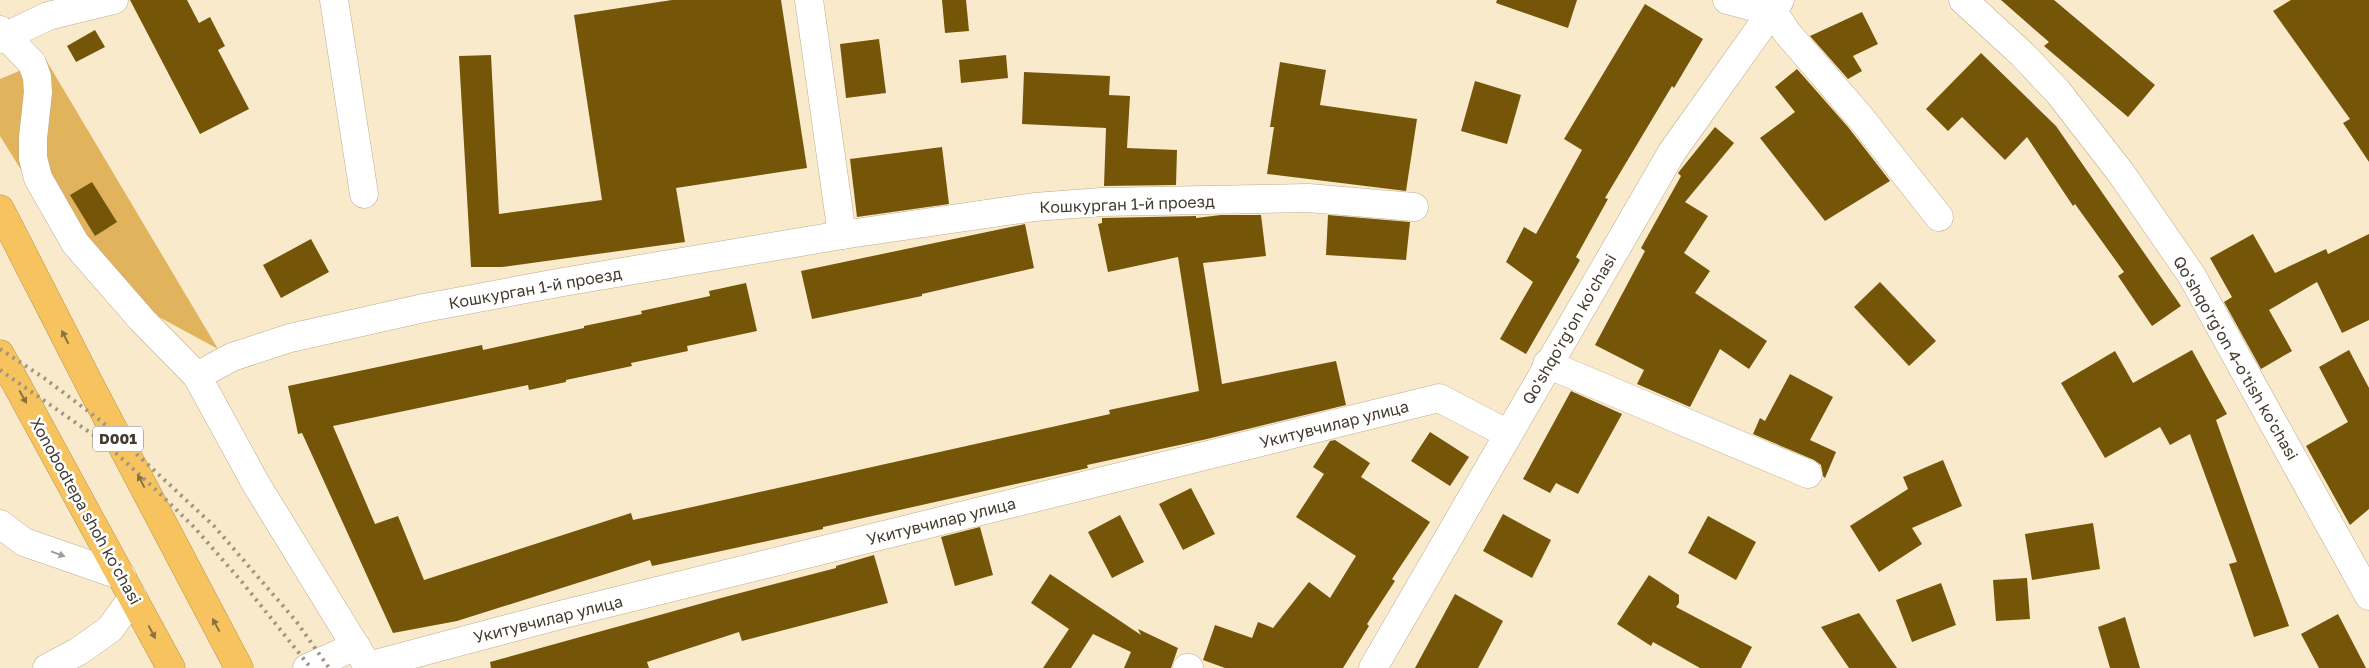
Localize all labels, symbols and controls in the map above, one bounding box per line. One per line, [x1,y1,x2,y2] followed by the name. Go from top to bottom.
[1039,191,1215,217] street label: Кошкурган 1-й проезд
[1518,250,1620,408] street label: Qo'shqo'rg'on ko'chasi
[2169,252,2303,464] street label: Qo'shqo'rg'on 4-o'tish ko'chasi
[447,263,623,313] street label: Кошкурган 1-й проезд
[61,330,69,344] one-way arrow
[19,390,28,404] one-way arrow
[1257,396,1411,452] street label: Укитувчилар улица
[26,414,146,608] street label: Xonobodtepa shoh ko'chasi
[93,426,143,452] road number: D001
[136,474,145,488] one-way arrow
[864,493,1018,549] street label: Укитувчилар улица
[51,551,66,558] one-way arrow
[471,591,625,647] street label: Укитувчилар улица
[212,618,220,632] one-way arrow
[147,625,156,639] one-way arrow

